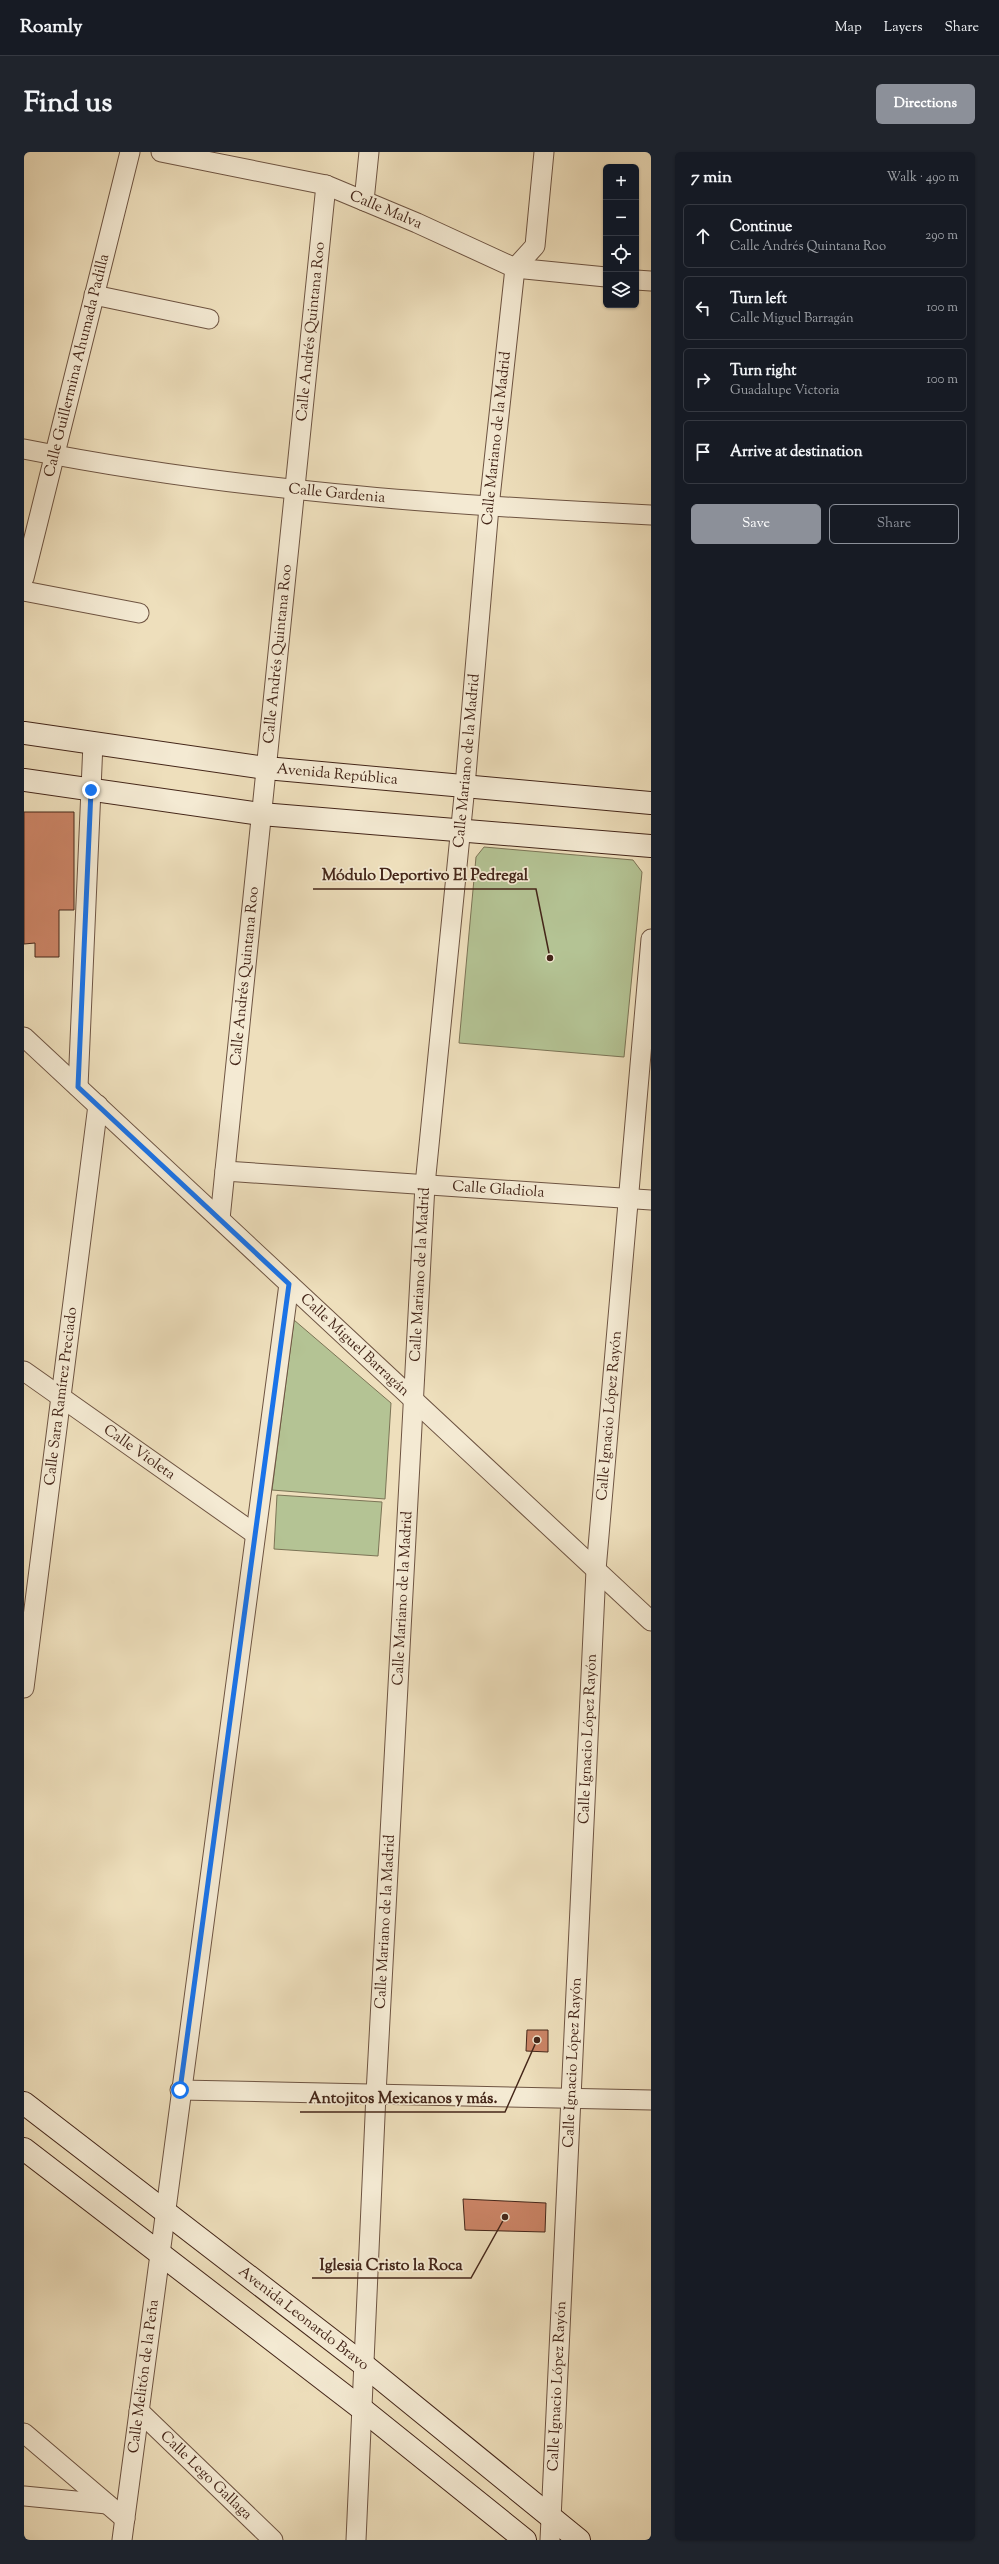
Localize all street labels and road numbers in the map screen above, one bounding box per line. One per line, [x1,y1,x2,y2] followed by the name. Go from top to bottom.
[346,185,426,234] street label: Calle Malva
[291,241,331,422] street label: Calle Andrés Quintana Roo
[39,252,115,479] street label: Calle Guillermina Ahumada Padilla
[477,350,516,526] street label: Calle Mariano de la Madrid
[287,478,386,509] street label: Calle Gardenia
[258,563,298,745] street label: Calle Andrés Quintana Roo
[448,672,485,849] street label: Calle Mariano de la Madrid
[276,759,399,790] street label: Avenida República
[225,886,265,1067] street label: Calle Andrés Quintana Roo
[452,1176,545,1203] street label: Calle Gladiola
[405,1186,435,1362] street label: Calle Mariano de la Madrid
[295,1289,414,1402] street label: Calle Miguel Barragán
[39,1306,83,1487] street label: Calle Sara Ramírez Preciado
[592,1330,627,1502] street label: Calle Ignacio López Rayón
[99,1420,180,1485] street label: Calle Violeta
[388,1510,418,1686] street label: Calle Mariano de la Madrid
[573,1653,603,1825] street label: Calle Ignacio López Rayón
[370,1833,401,2010] street label: Calle Mariano de la Madrid
[558,1977,587,2148] street label: Calle Ignacio López Rayón
[234,2261,373,2376] street label: Avenida Leonardo Bravo
[123,2298,164,2455] street label: Calle Melitón de la Peña
[543,2300,572,2472] street label: Calle Ignacio López Rayón
[155,2426,257,2525] street label: Calle Lego Gallaga

